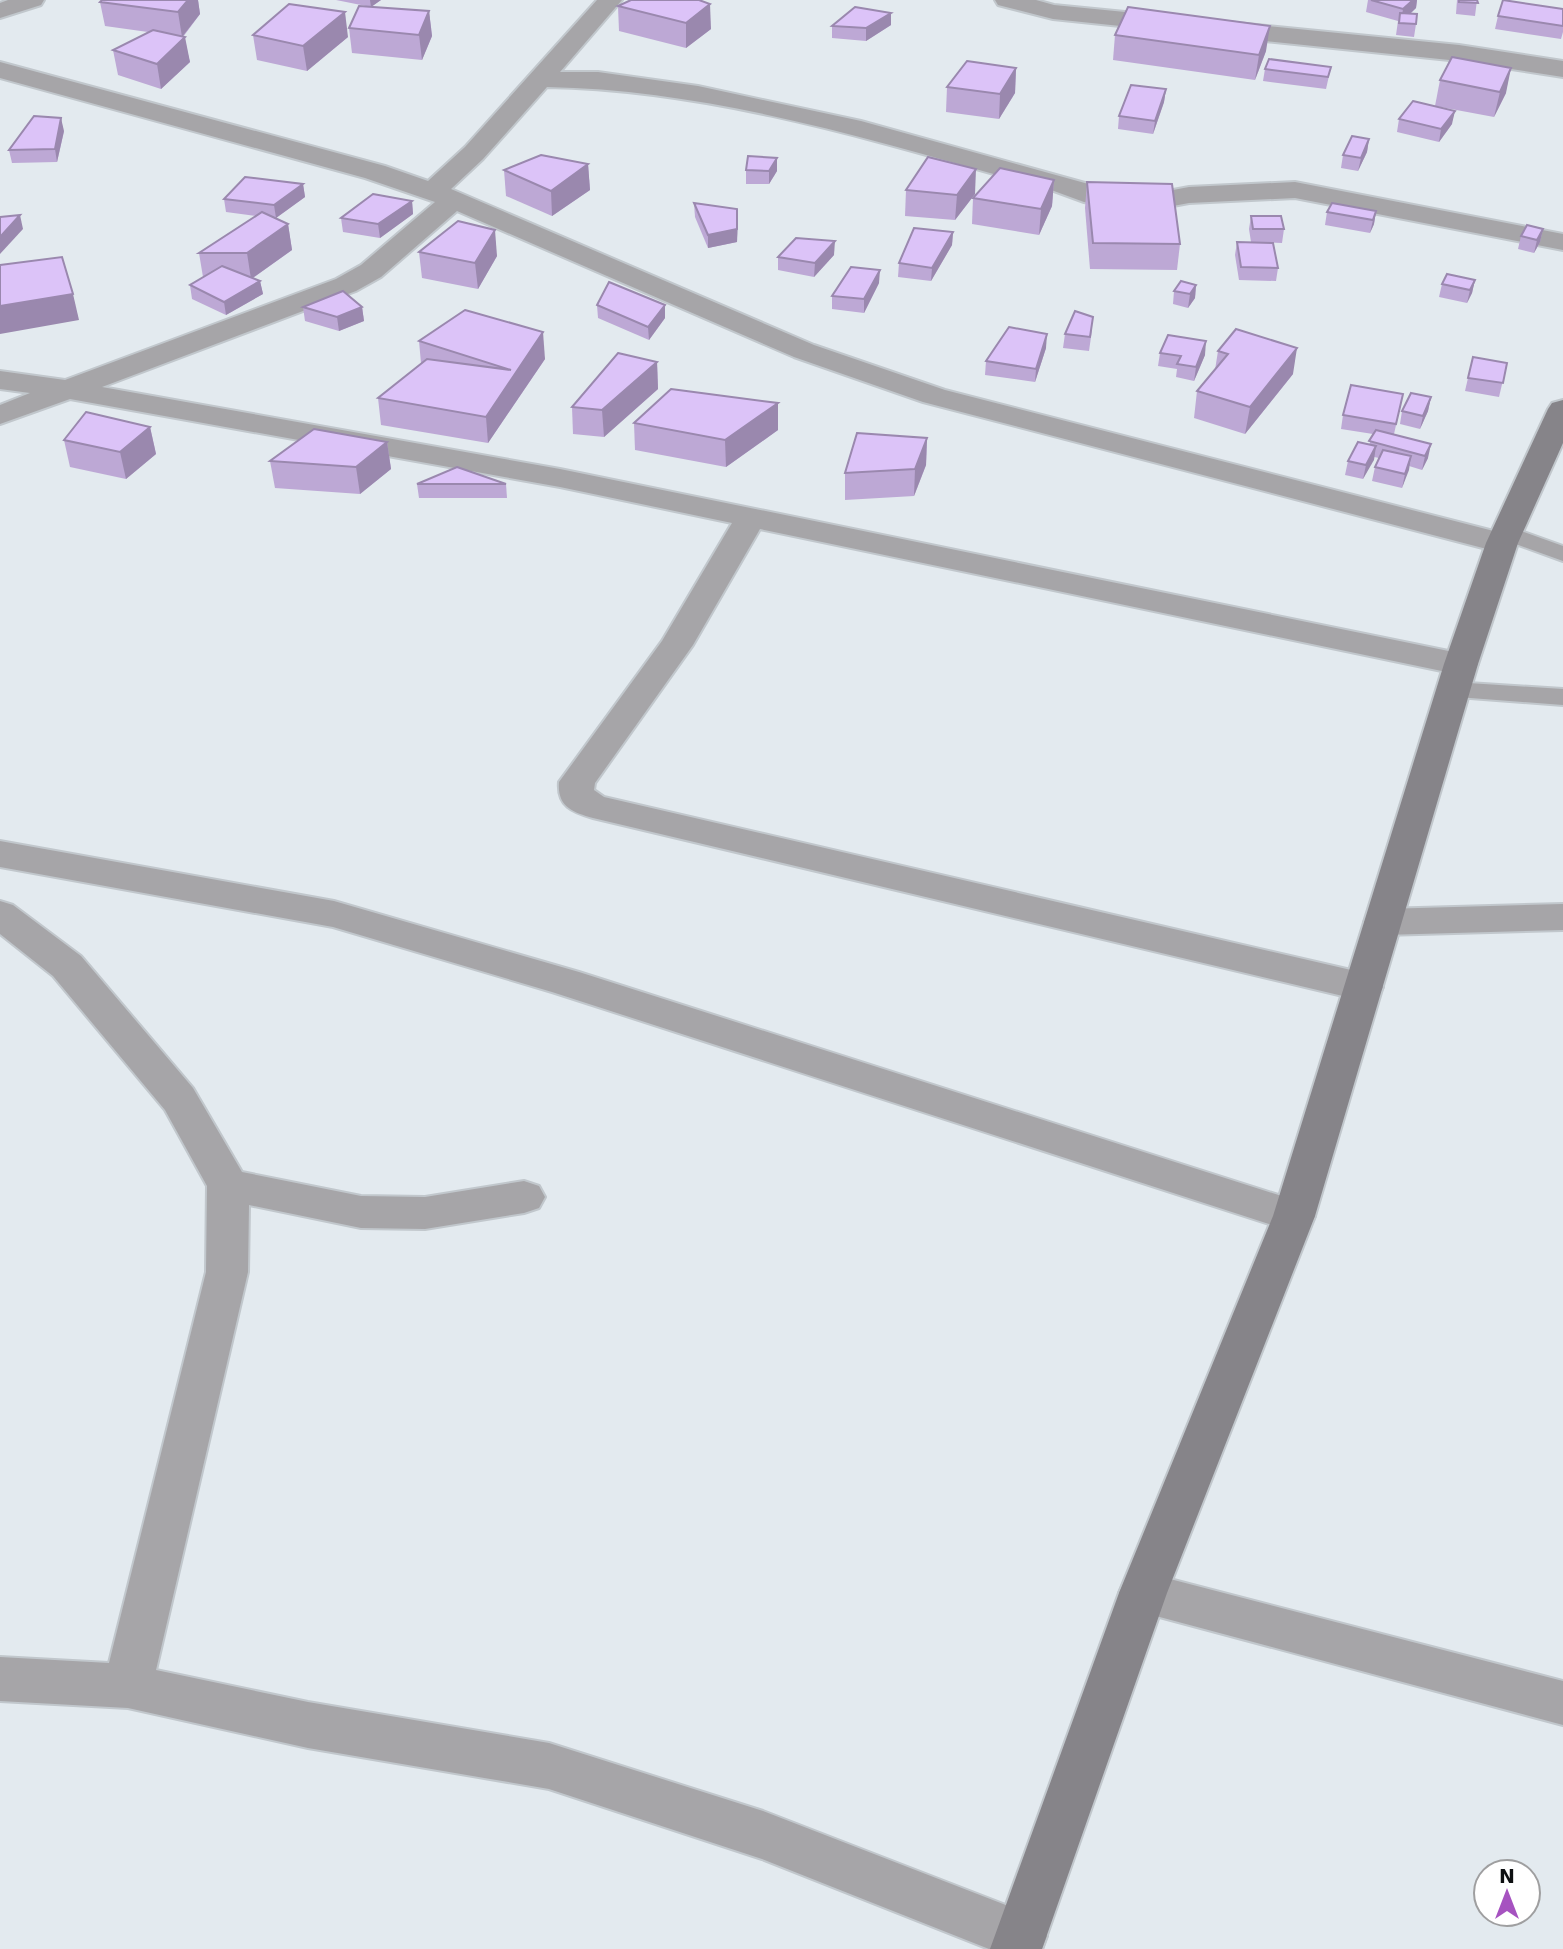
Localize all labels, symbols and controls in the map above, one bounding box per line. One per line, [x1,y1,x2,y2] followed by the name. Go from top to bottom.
[1472,1858,1542,1928] north arrow
[1499,1865,1515,1887] text: N

